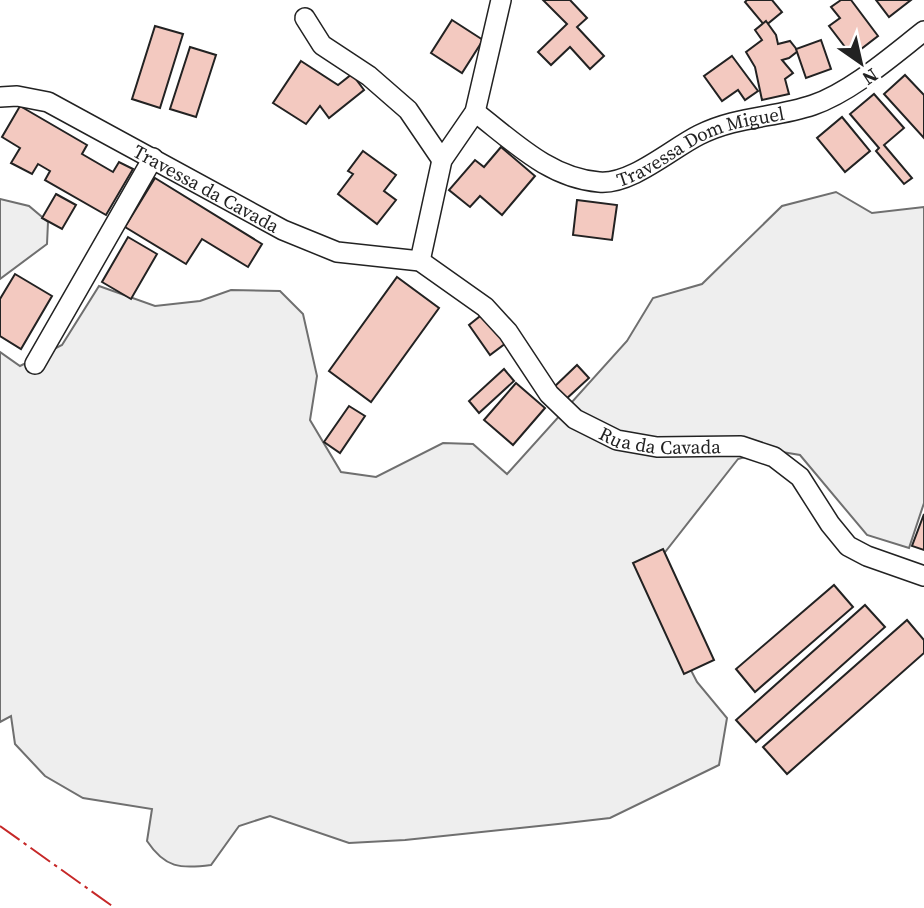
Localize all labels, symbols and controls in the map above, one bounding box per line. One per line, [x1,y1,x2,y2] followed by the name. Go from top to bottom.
[826,28,896,98] north arrow
[857,62,884,92] text: N
[613,100,787,193] street label: Travessa Dom Miguel
[129,138,284,239] street label: Travessa da Cavada
[595,420,721,460] street label: Rua da Cavada

